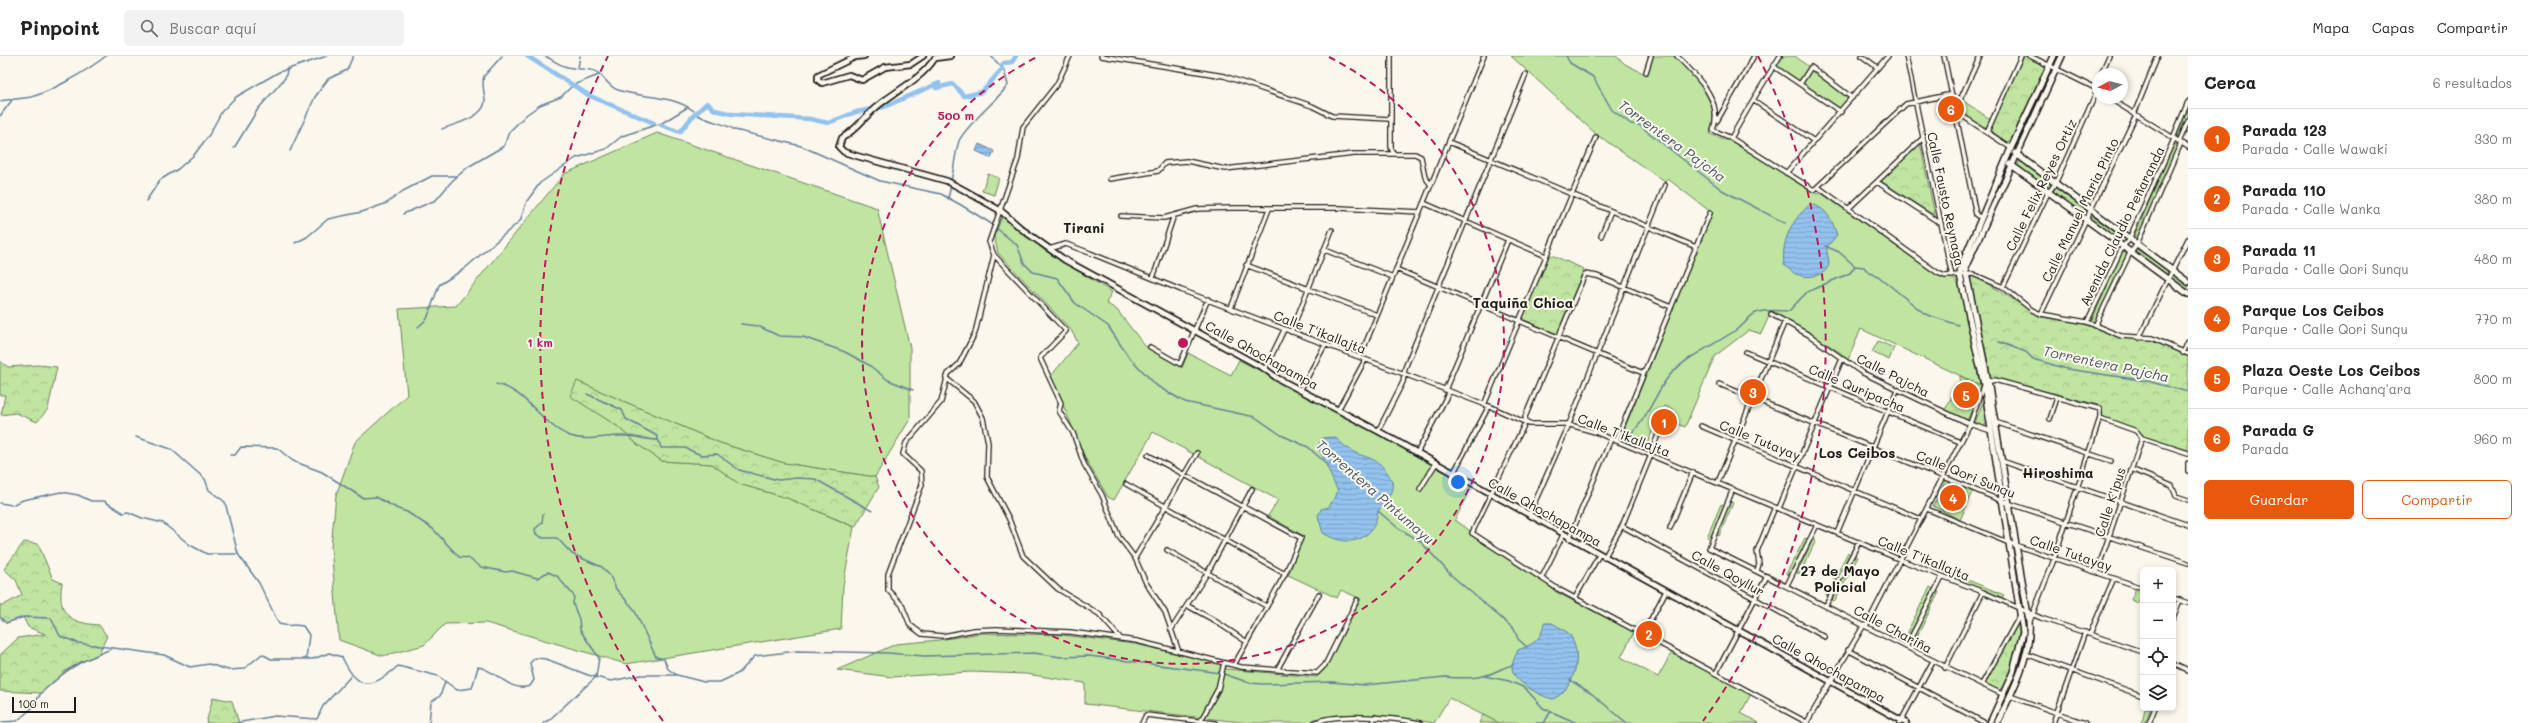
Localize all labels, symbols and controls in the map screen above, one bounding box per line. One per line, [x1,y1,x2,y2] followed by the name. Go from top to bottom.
[124,10,404,46] search box
[20,15,100,40] text: Pinpoint
[138,17,160,39] icon: search
[170,18,257,38] text: Buscar aquí
[2313,18,2350,37] text: Mapa
[2372,18,2415,37] text: Capas
[2437,18,2508,37] text: Compartir
[2092,68,2128,104] north arrow
[2204,71,2256,93] text: Cerca
[2433,74,2512,91] text: 6 resultados
[1938,94,1964,124] pin: 6
[1615,95,1730,186] water label: Torrentera Pajcha
[938,107,974,123] text: 500 m
[2001,116,2080,254] street label: Calle Felix Reyes Ortiz
[2242,120,2327,140] text: Parada 123
[1924,130,1969,267] street label: Calle Fausto Reynaga
[2214,130,2220,147] text: 1
[2474,130,2512,147] text: 330 m
[2037,135,2122,285] street label: Calle Manuel Maria Pinto
[2242,140,2388,157] text: Parada · Calle Wawaki
[2075,143,2168,308] street label: Avenida Claudio Peñaranda
[2242,180,2326,200] text: Parada 110
[2213,190,2221,207] text: 2
[2474,190,2512,207] text: 380 m
[2242,200,2381,217] text: Parada · Calle Wanka
[1063,218,1105,237] district label: Tirani
[2242,240,2316,260] text: Parada 11
[2213,250,2221,267] text: 3
[2474,250,2512,267] text: 480 m
[2242,260,2409,277] text: Parada · Calle Qori Sunqu
[1473,293,1574,312] district label: Taquiña Chica
[2242,300,2384,320] text: Parque Los Ceibos
[1271,306,1369,357] street label: Calle T'ikallajta
[2213,310,2221,327] text: 4
[2475,310,2512,327] text: 770 m
[1203,316,1322,393] street label: Calle Qhochapampa
[2242,320,2408,337] text: Parque · Calle Qori Sunqu
[527,334,553,350] text: 1 km
[1176,336,1190,350] centre of rings
[2041,341,2171,386] water label: Torrentera Pajcha
[1854,349,1933,400] street label: Calle Pajcha
[1806,360,1908,416] street label: Calle Quripacha
[2242,360,2420,380] text: Plaza Oeste Los Ceibos
[2213,370,2221,387] text: 5
[2474,370,2512,387] text: 800 m
[1740,377,1766,407] pin: 3
[1953,380,1979,410] pin: 5
[2242,380,2411,397] text: Parque · Calle Achanq'ara
[1651,407,1677,437] pin: 1
[1575,409,1673,460] street label: Calle T'ikallajta
[1717,416,1803,464] street label: Calle Tutayay
[2242,420,2314,440] text: Parada G
[2213,430,2221,447] text: 6
[2474,430,2512,447] text: 960 m
[1312,435,1439,548] water label: Torrentera Pintumayu
[2242,440,2289,457] text: Parada
[1819,443,1895,462] district label: Los Ceibos
[1914,446,2018,501] street label: Calle Qori Sunqu
[2022,463,2094,482] district label: Hiroshima
[2090,465,2129,539] street label: Calle K'ipus
[1448,472,1468,492] your location
[1486,473,1605,550] street label: Calle Qhochapampa
[2204,480,2354,519] button: Guardar
[2362,480,2512,519] button: Compartir
[1940,483,1966,513] pin: 4
[2028,530,2115,575] street label: Calle Tutayay
[1876,531,1973,584] street label: Calle T'ikallajta
[1689,546,1768,600] street label: Calle Qoyllur
[1801,561,1880,596] district label: 27 de Mayo Policial
[2140,567,2176,711] map controls
[2140,567,2176,603] button: +
[1851,601,1935,656] street label: Calle Chariña
[2140,603,2176,639] button: −
[1636,619,1662,649] pin: 2
[1770,629,1889,706] street label: Calle Qhochapampa
[2140,639,2176,675] button: locate
[2140,675,2176,711] button: layers
[12,695,76,714] scale bar
[18,696,49,711] text: 100 m

